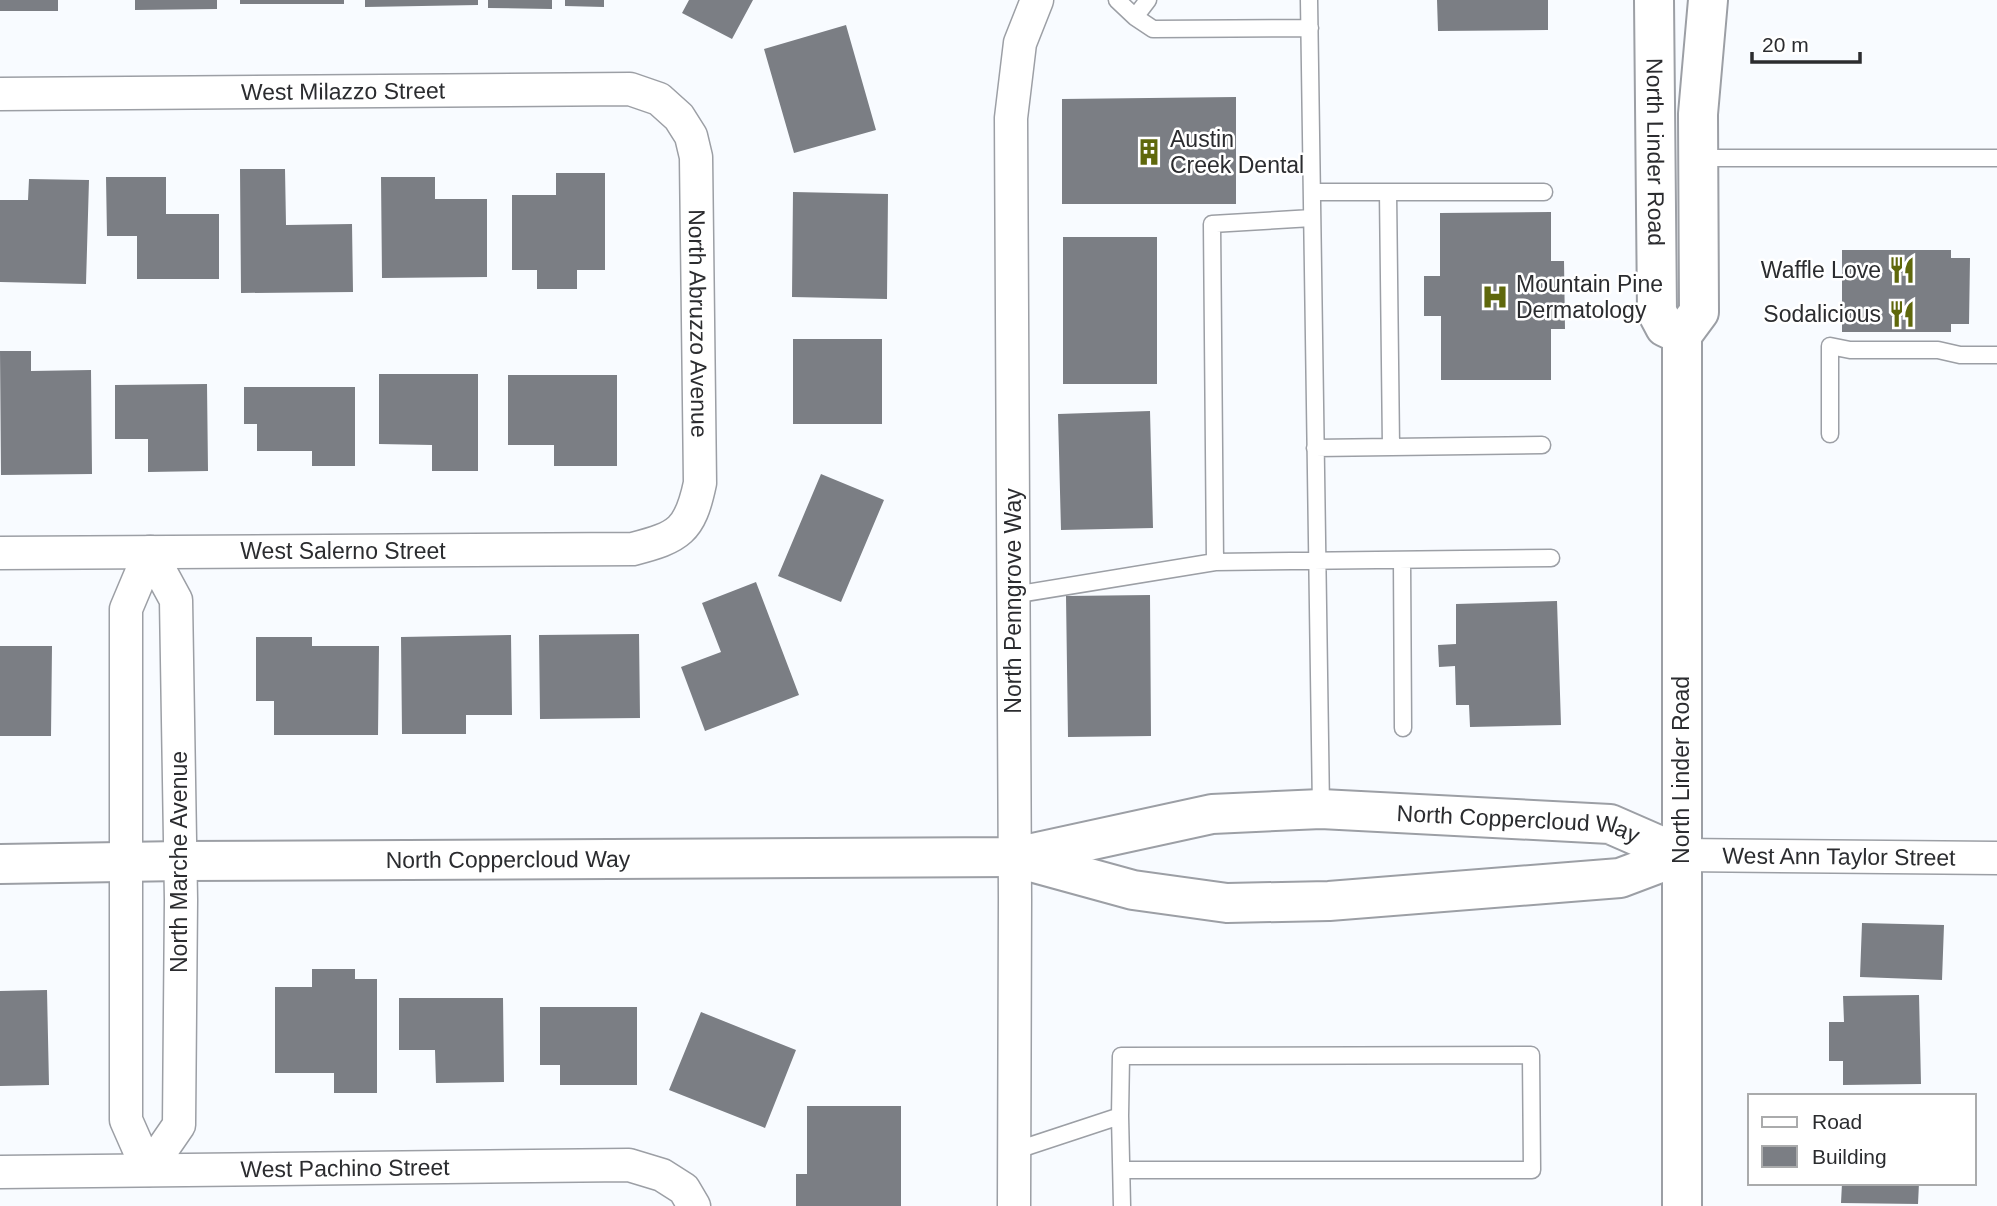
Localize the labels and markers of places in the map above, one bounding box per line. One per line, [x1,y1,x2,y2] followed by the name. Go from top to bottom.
[1170,126,1304,178] place label: Austin Creek Dental
[1134,137,1164,167] building icon: Austin Creek Dental
[1887,255,1917,285] restaurant icon: Waffle Love
[1761,257,1881,283] place label: Waffle Love
[1516,271,1663,323] place label: Mountain Pine Dermatology
[1480,282,1510,312] hospital icon: Mountain Pine Dermatology
[1887,299,1917,329] restaurant icon: Sodalicious
[1763,301,1881,327] place label: Sodalicious

